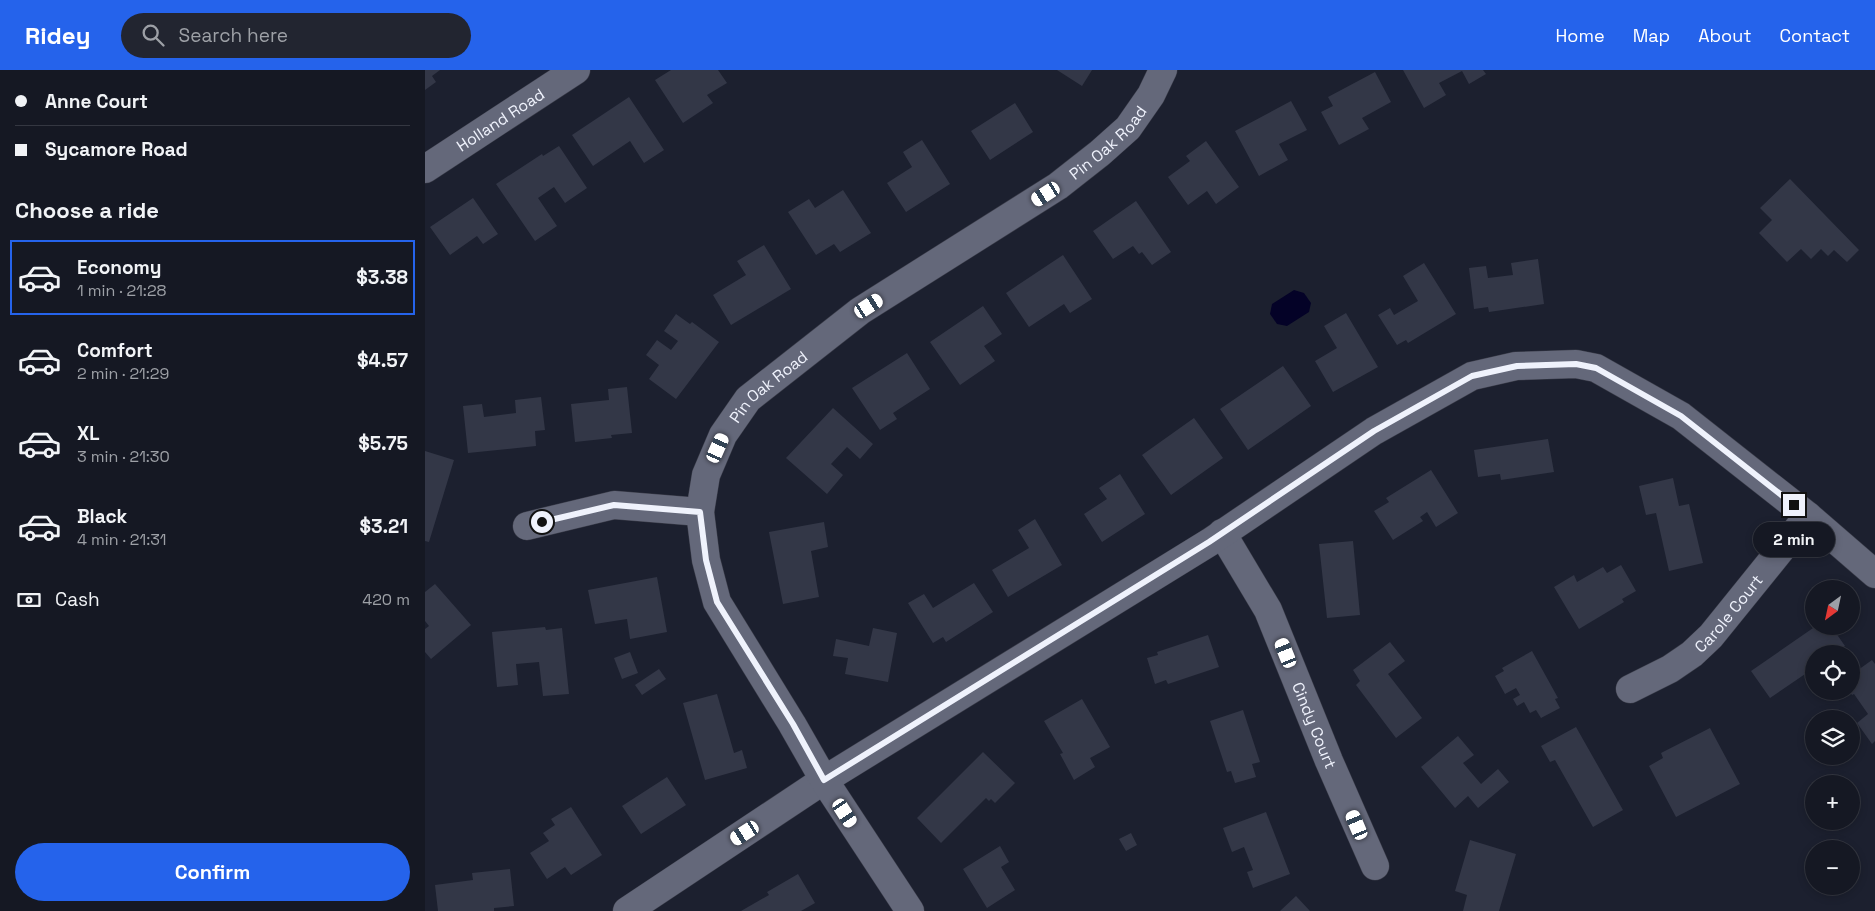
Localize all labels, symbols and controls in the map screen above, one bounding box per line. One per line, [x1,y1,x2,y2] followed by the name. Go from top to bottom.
[121,13,471,58] search box
[25,20,91,51] text: Ridey
[139,21,167,49] icon: search
[179,23,288,48] text: Search here
[1556,24,1605,47] text: Home
[1633,24,1670,47] text: Map
[1698,24,1752,47] text: About
[1780,24,1850,47] text: Contact
[452,83,548,156] street label: Holland Road
[45,89,148,114] text: Anne Court
[1065,101,1151,184] street label: Pin Oak Road
[45,137,188,162] text: Sycamore Road
[1029,180,1062,208] car
[15,196,159,224] text: Choose a ride
[17,255,62,300] icon: car
[77,255,161,280] text: Economy
[356,265,408,290] text: $3.38
[77,280,167,301] text: 1 min · 21:28
[852,292,885,320] car
[17,338,62,383] icon: car
[77,338,153,363] text: Comfort
[724,346,812,427] street label: Pin Oak Road
[357,348,408,373] text: $4.57
[77,363,169,384] text: 2 min · 21:29
[17,421,62,466] icon: car
[77,421,100,446] text: XL
[358,431,408,456] text: $5.75
[705,431,730,465] car
[77,446,170,467] text: 3 min · 21:30
[1783,494,1805,516] route end
[17,504,62,549] icon: car
[77,504,127,529] text: Black
[531,511,553,533] route start
[359,514,408,539] text: $3.21
[1753,522,1835,558] callout: 2 min
[77,529,166,550] text: 4 min · 21:31
[1773,529,1815,550] text: 2 min
[1690,570,1767,657] street label: Carole Court
[1805,580,1860,635] north arrow
[1805,580,1860,895] map controls
[15,586,43,614] icon: cash
[55,587,100,612] text: Cash
[362,589,410,610] text: 420 m
[1273,636,1298,670] car
[1805,645,1860,700] button: locate
[1288,679,1342,772] street label: Cindy Court
[1805,710,1860,765] button: layers
[1805,775,1860,830] button: +
[830,796,859,830] car
[1344,808,1369,842] car
[728,819,761,847] car
[1805,840,1860,895] button: −
[15,843,410,901] button: Confirm

